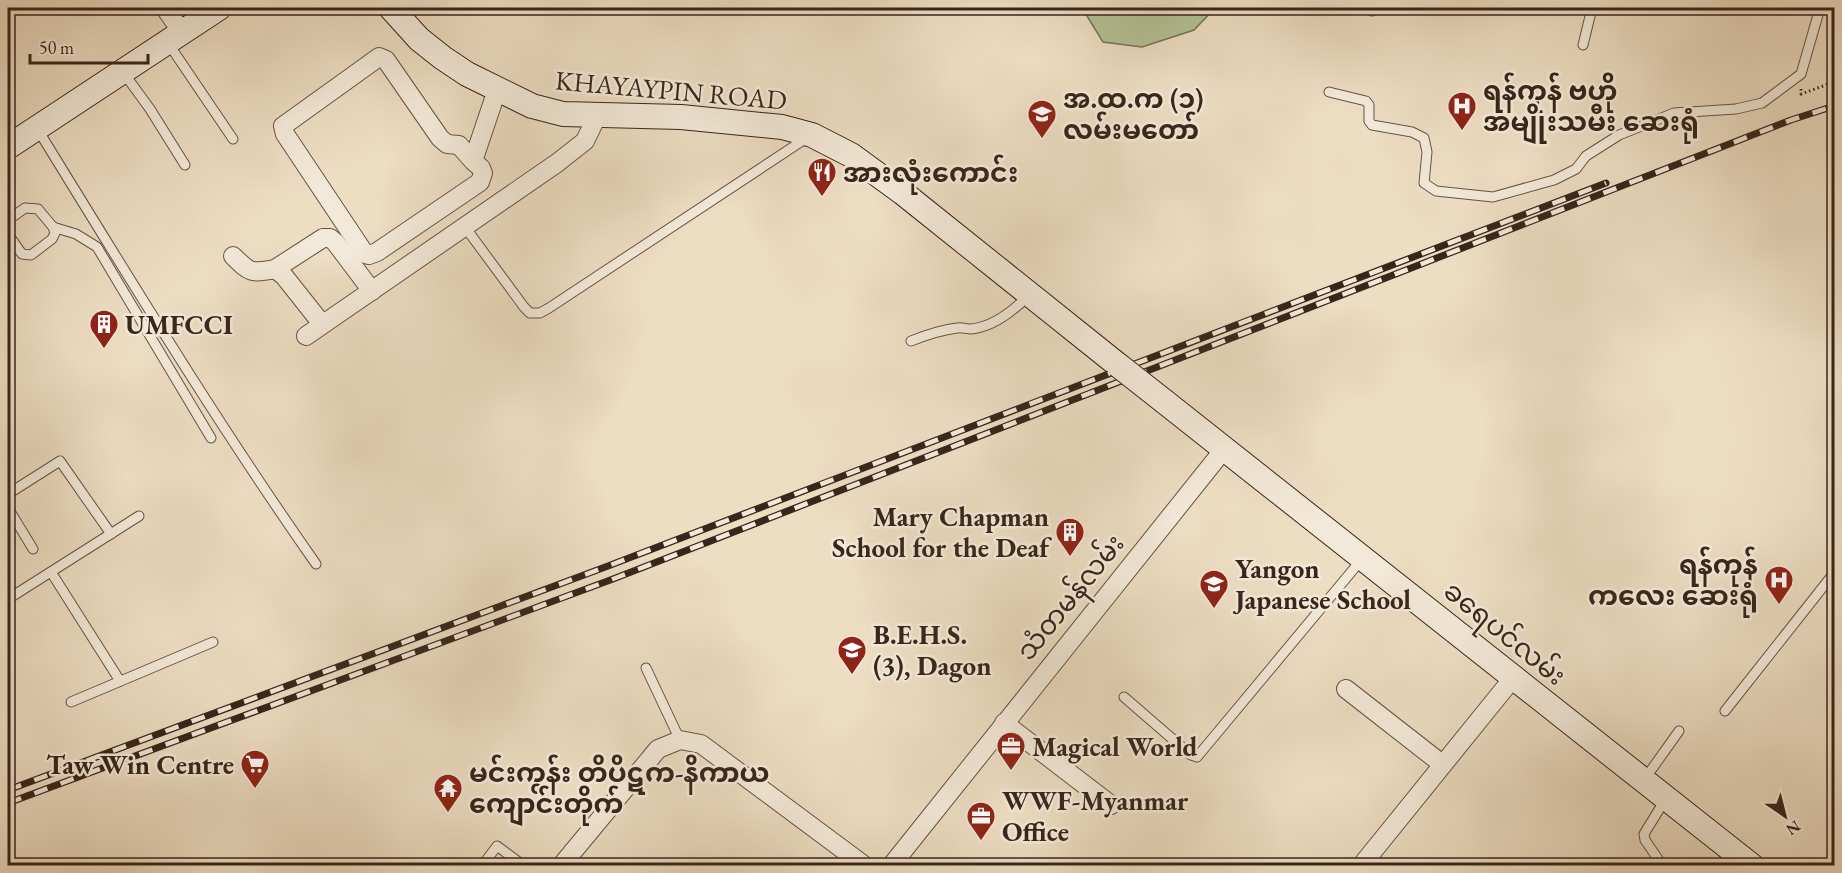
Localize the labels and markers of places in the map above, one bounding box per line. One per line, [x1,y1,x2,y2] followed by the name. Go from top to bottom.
[1483,72,1699,144] place label: ရန်ကုန် ဗဟို အမျိုးသမီး ဆေးရုံ
[1063,81,1203,147] place label: အ.ထ.က (၁) လမ်းမတော်
[1446,90,1478,132] hospital icon: ရန်ကုန် ဗဟို အမျိုးသမီး ဆေးရုံ
[1026,98,1058,140] school or university icon: အ.ထ.က (၁) လမ်းမတော်
[843,154,1018,195] place label: အားလုံးကောင်း
[806,156,838,198] restaurant icon: အားလုံးကောင်း
[125,307,233,342] place label: UMFCCI
[88,308,120,350] building icon: UMFCCI
[832,499,1052,565] place label: Mary Chapman School for the Deaf
[1054,516,1086,558] building icon: Mary Chapman School for the Deaf
[1588,546,1758,618] place label: ရန်ကုန် ကလေး ဆေးရုံ
[1232,551,1411,617] place label: Yangon Japanese School
[1763,564,1795,606] hospital icon: ရန်ကုန် ကလေး ဆေးရုံ
[1198,568,1230,610] school or university icon: Yangon Japanese School
[873,617,991,683] place label: B.E.H.S. (3), Dagon
[836,634,868,676] school or university icon: B.E.H.S. (3), Dagon
[1032,729,1198,764] place label: Magical World
[995,730,1027,772] office icon: Magical World
[46,747,234,782] place label: Taw Win Centre
[239,748,271,790] supermarket icon: Taw Win Centre
[469,754,770,826] place label: မင်းကွန်း တိပိဋက-နိကာယ ကျောင်းတိုက်
[432,772,464,814] temple icon: မင်းကွန်း တိပိဋက-နိကာယ ကျောင်းတိုက်
[1002,783,1189,849] place label: WWF-Myanmar Office
[965,800,997,842] office icon: WWF-Myanmar Office

